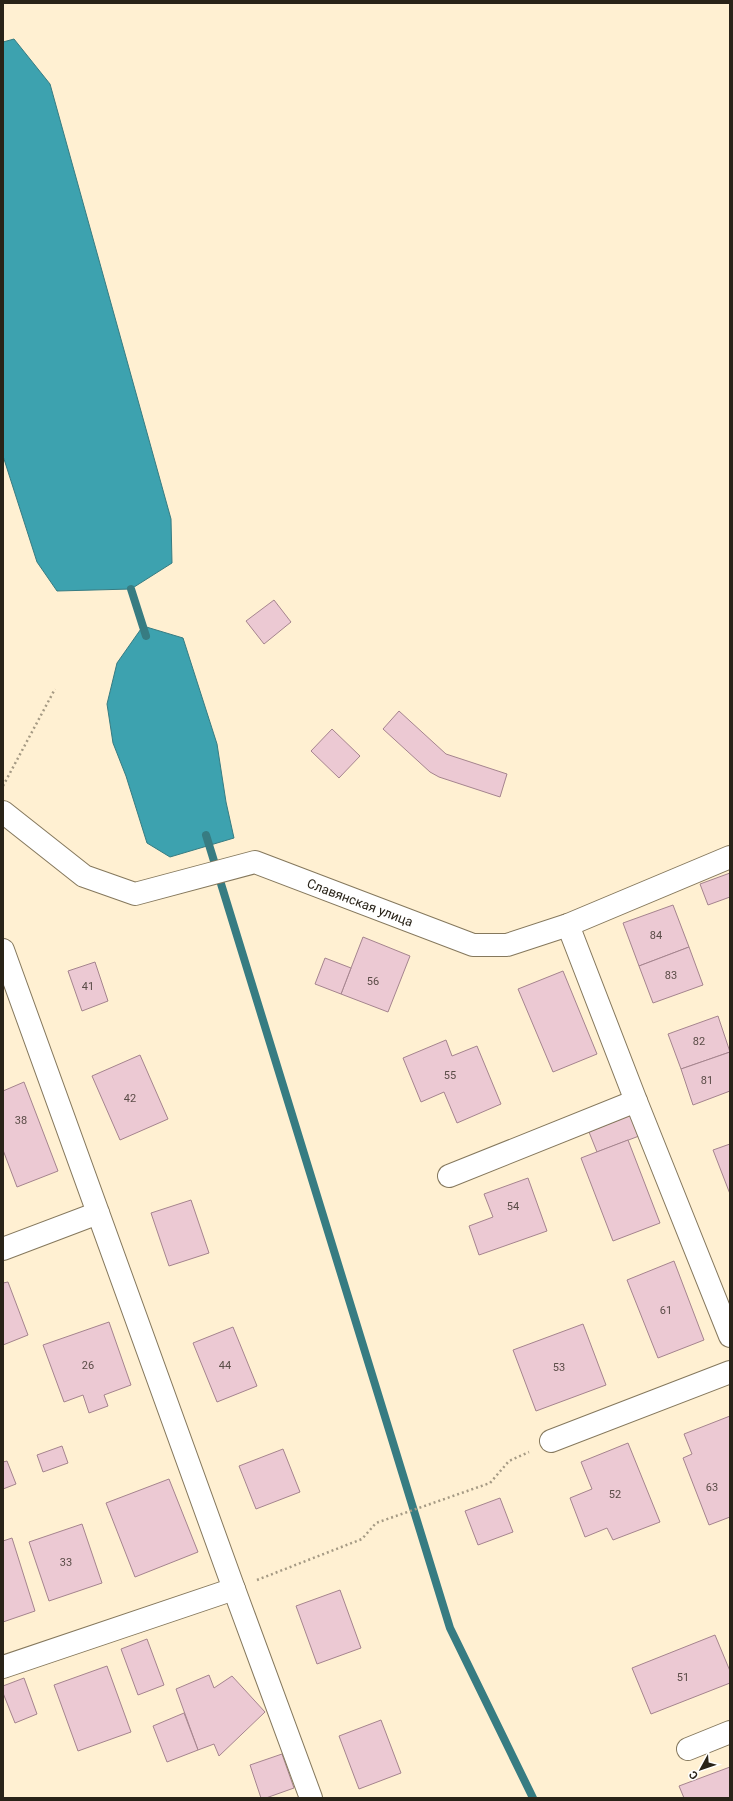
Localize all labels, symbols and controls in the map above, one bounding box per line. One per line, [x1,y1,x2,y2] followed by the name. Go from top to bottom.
[305,876,415,929] street label: Славянская улица
[650,929,662,942] house number: 84
[665,969,677,982] house number: 83
[367,975,379,988] house number: 56
[82,980,94,993] house number: 41
[693,1035,705,1048] house number: 82
[444,1069,456,1082] house number: 55
[701,1074,713,1087] house number: 81
[124,1092,136,1105] house number: 42
[15,1114,27,1127] house number: 38
[507,1200,519,1213] house number: 54
[660,1304,672,1317] house number: 61
[82,1359,94,1372] house number: 26
[219,1359,231,1372] house number: 44
[553,1361,565,1374] house number: 53
[706,1481,718,1494] house number: 63
[609,1488,621,1501] house number: 52
[60,1556,72,1569] house number: 33
[677,1671,689,1684] house number: 51
[681,1749,721,1789] north arrow
[686,1768,701,1782] text: С

